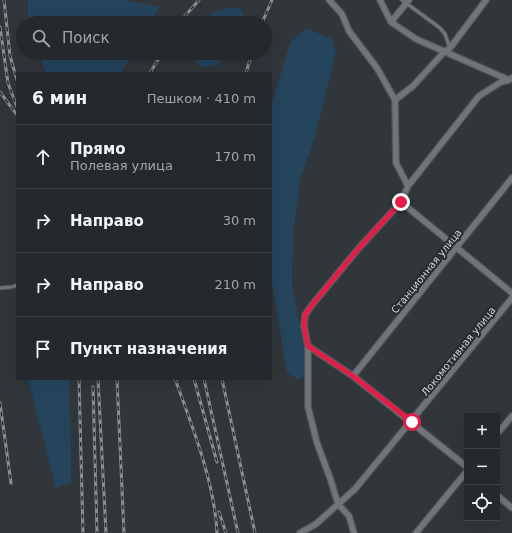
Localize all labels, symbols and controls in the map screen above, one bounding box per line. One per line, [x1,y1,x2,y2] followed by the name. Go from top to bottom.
[16,16,272,60] search box
[30,27,52,49] icon: search
[62,29,110,47] text: Поиск
[32,88,87,108] text: 6 мин
[147,91,256,106] text: Пешком · 410 m
[70,140,126,158] text: Прямо
[32,146,54,168] icon: ahead
[214,149,256,164] text: 170 m
[70,158,173,173] text: Полевая улица
[392,193,410,211] route end
[32,210,54,232] icon: right
[70,212,144,230] text: Направо
[223,213,256,228] text: 30 m
[389,227,464,316] street label: Станционная улица
[32,274,54,296] icon: right
[70,276,144,294] text: Направо
[214,277,256,292] text: 210 m
[419,305,498,398] street label: Локомотивная улица
[32,338,54,360] icon: arrive
[70,340,227,358] text: Пункт назначения
[403,413,421,431] route start
[464,413,500,521] map controls
[464,413,500,449] button: +
[464,449,500,485] button: −
[464,485,500,521] button: locate

